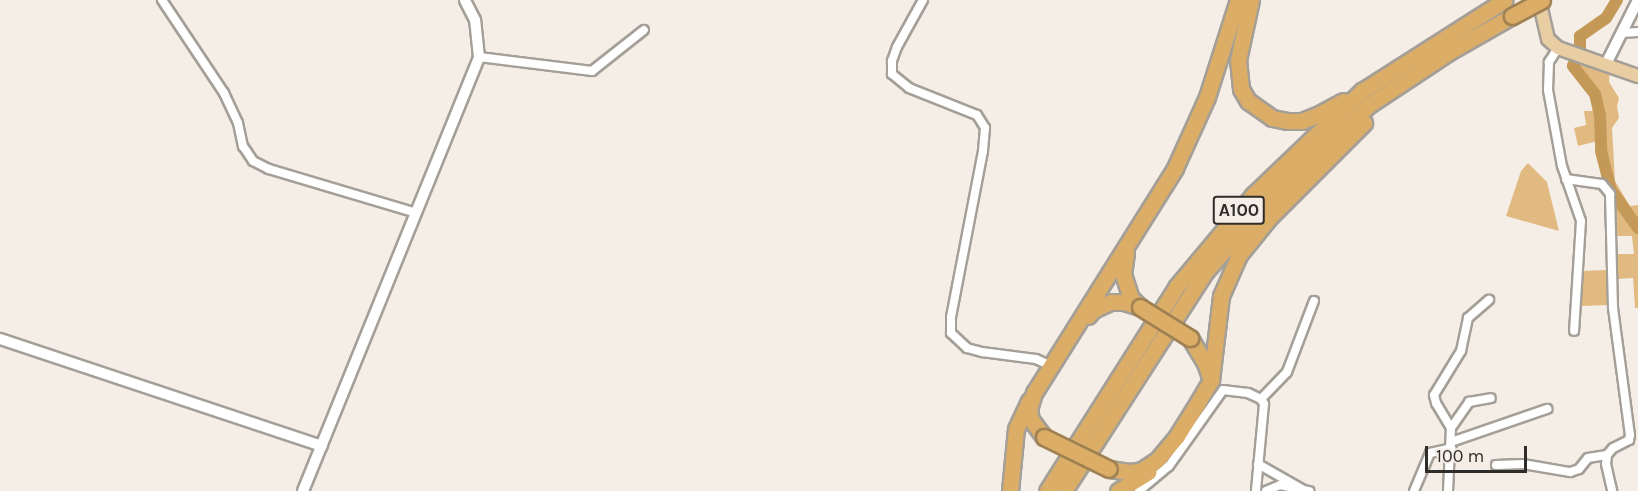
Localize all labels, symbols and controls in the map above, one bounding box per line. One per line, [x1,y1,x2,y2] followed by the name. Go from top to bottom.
[1212,195,1266,225] road number: A100
[1428,434,1530,472] scale bar
[1436,445,1484,467] text: 100 m

